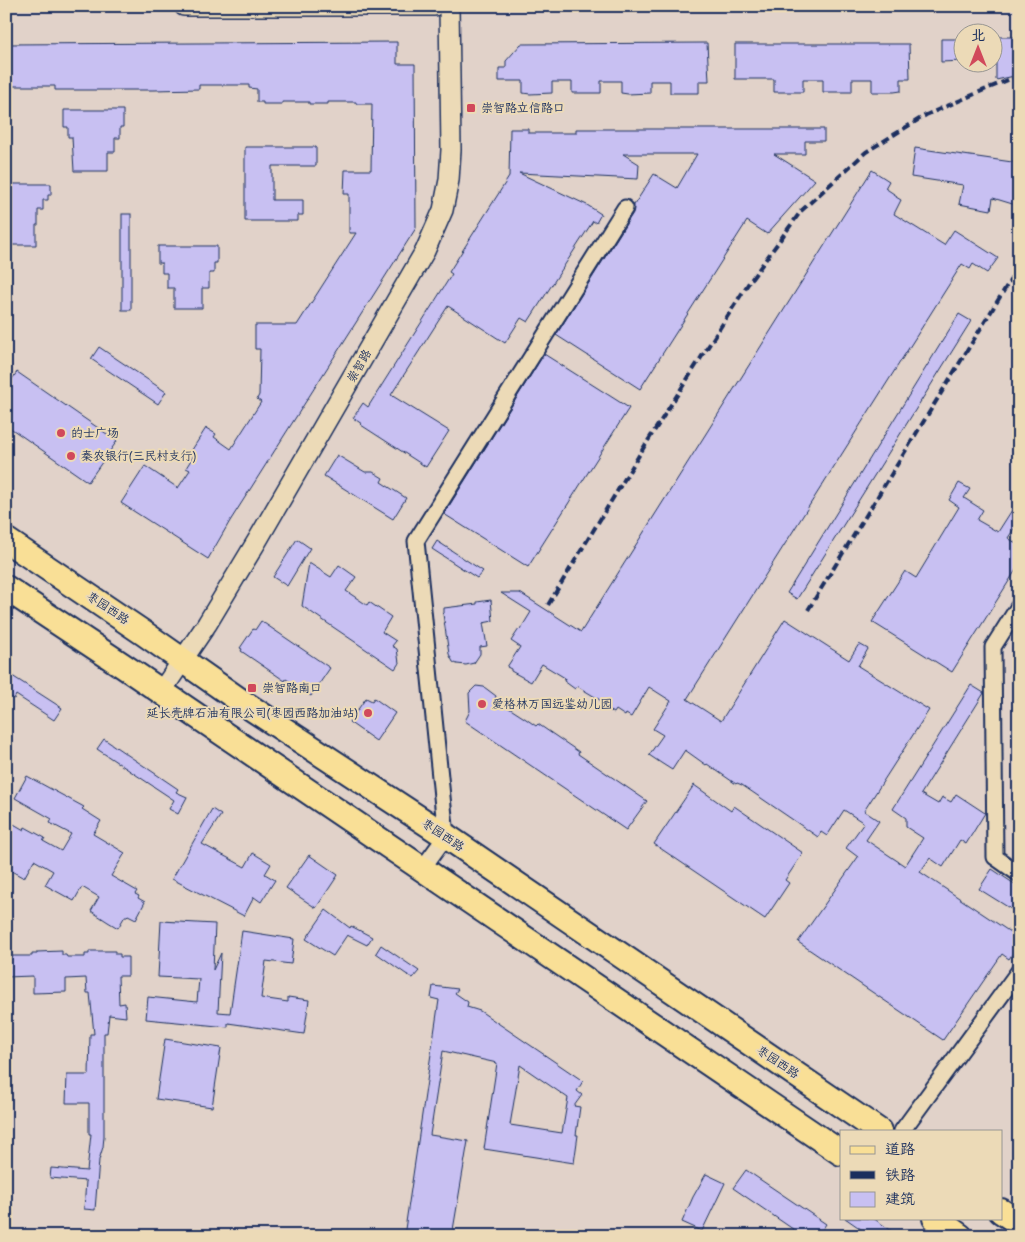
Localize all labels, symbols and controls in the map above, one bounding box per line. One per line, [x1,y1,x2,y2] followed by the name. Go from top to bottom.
[952,22,1002,72] north arrow
[971,26,985,44] text: 北
[481,100,565,115] place label: 崇智路立信路口
[465,102,477,114] marker: 崇智路立信路口
[343,346,374,385] street label: 崇智路
[71,425,119,440] place label: 的士广场
[55,427,67,439] marker: 的士广场
[81,448,197,463] place label: 秦农银行(三民村支行)
[65,450,77,462] marker: 秦农银行(三民村支行)
[84,588,132,627] street label: 枣园西路
[262,680,322,695] place label: 崇智路南口
[246,682,258,694] marker: 崇智路南口
[492,696,612,711] place label: 爱格林万国远鉴幼儿园
[476,698,488,710] marker: 爱格林万国远鉴幼儿园
[147,705,358,720] place label: 延长壳牌石油有限公司(枣园西路加油站)
[362,707,374,719] marker: 延长壳牌石油有限公司(枣园西路加油站)
[419,815,467,854] street label: 枣园西路
[754,1042,802,1081] street label: 枣园西路
[840,1130,1002,1220] legend
[885,1139,915,1158] text: 道路
[885,1165,915,1184] text: 铁路
[885,1189,915,1208] text: 建筑

